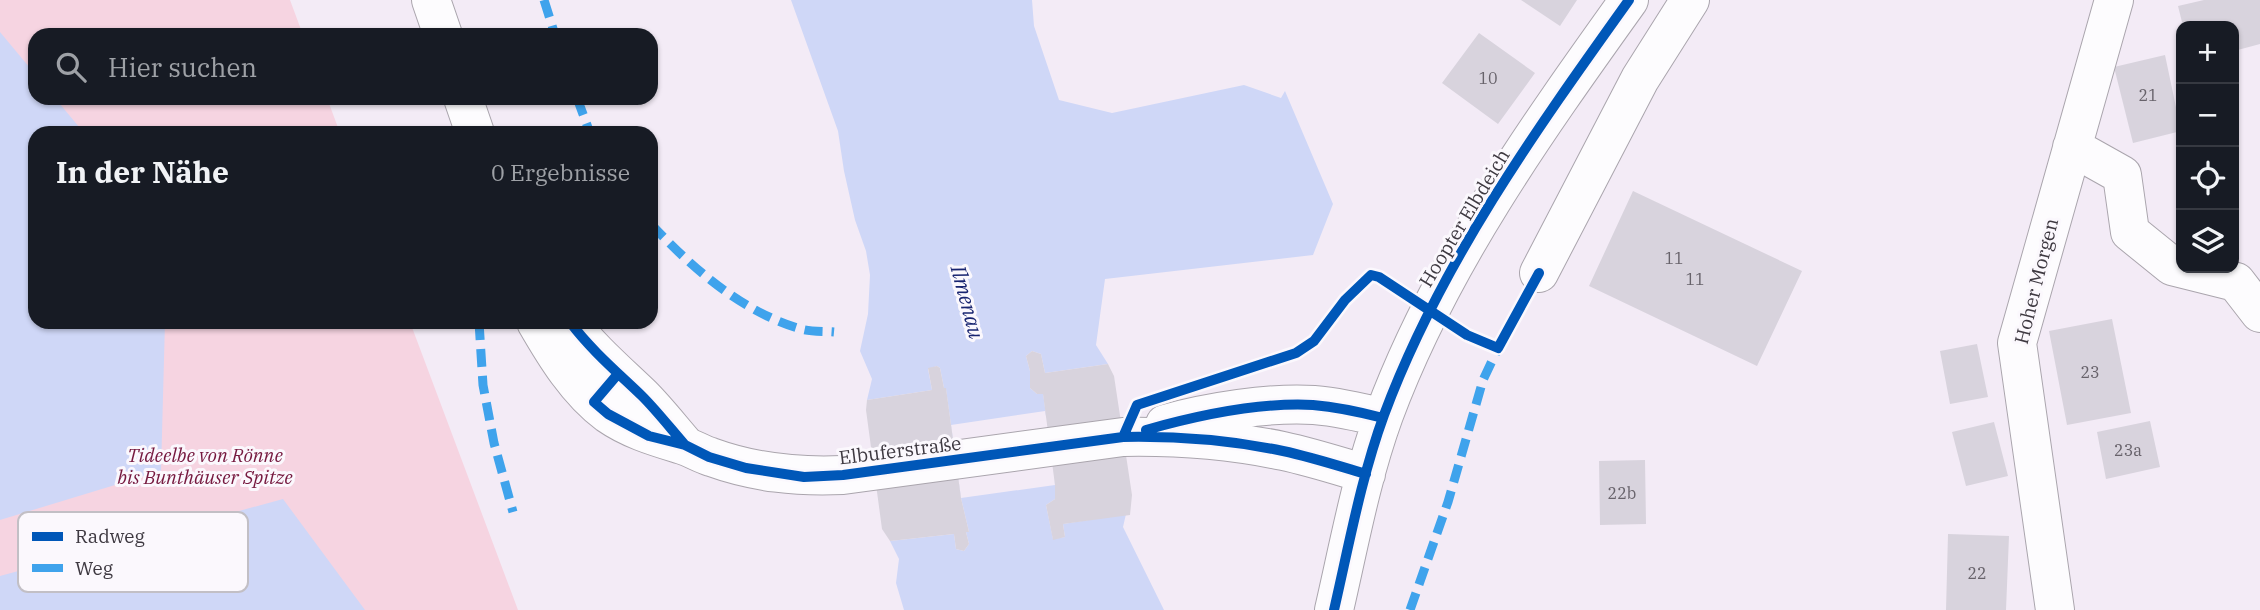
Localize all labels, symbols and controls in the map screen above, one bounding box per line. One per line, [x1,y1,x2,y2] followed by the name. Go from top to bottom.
[2176,21,2239,273] map controls
[2176,21,2239,84] button: +
[28,28,658,105] search box
[52,48,90,86] icon: search
[108,50,257,84] text: Hier suchen
[1478,68,1498,88] house number: 10
[2176,84,2239,147] button: −
[2138,85,2158,105] house number: 21
[1413,145,1515,291] street label: Hoopter Elbdeich
[2176,147,2239,210] button: locate
[56,152,229,191] text: In der Nähe
[491,157,630,187] text: 0 Ergebnisse
[2176,210,2239,273] button: layers
[2009,216,2063,346] street label: Hoher Morgen
[1664,248,1684,268] house number: 11
[945,261,991,342] water label: Ilmenau
[1685,269,1705,289] house number: 11
[2080,362,2100,382] house number: 23
[837,431,963,469] street label: Elbuferstraße
[2114,440,2142,460] house number: 23a
[117,443,293,489] park label: Tideelbe von Rönne bis Bunthäuser Spitze
[1608,483,1636,503] house number: 22b
[18,512,248,592] legend
[75,524,146,548] text: Radweg
[75,556,114,580] text: Weg
[1967,563,1987,583] house number: 22

